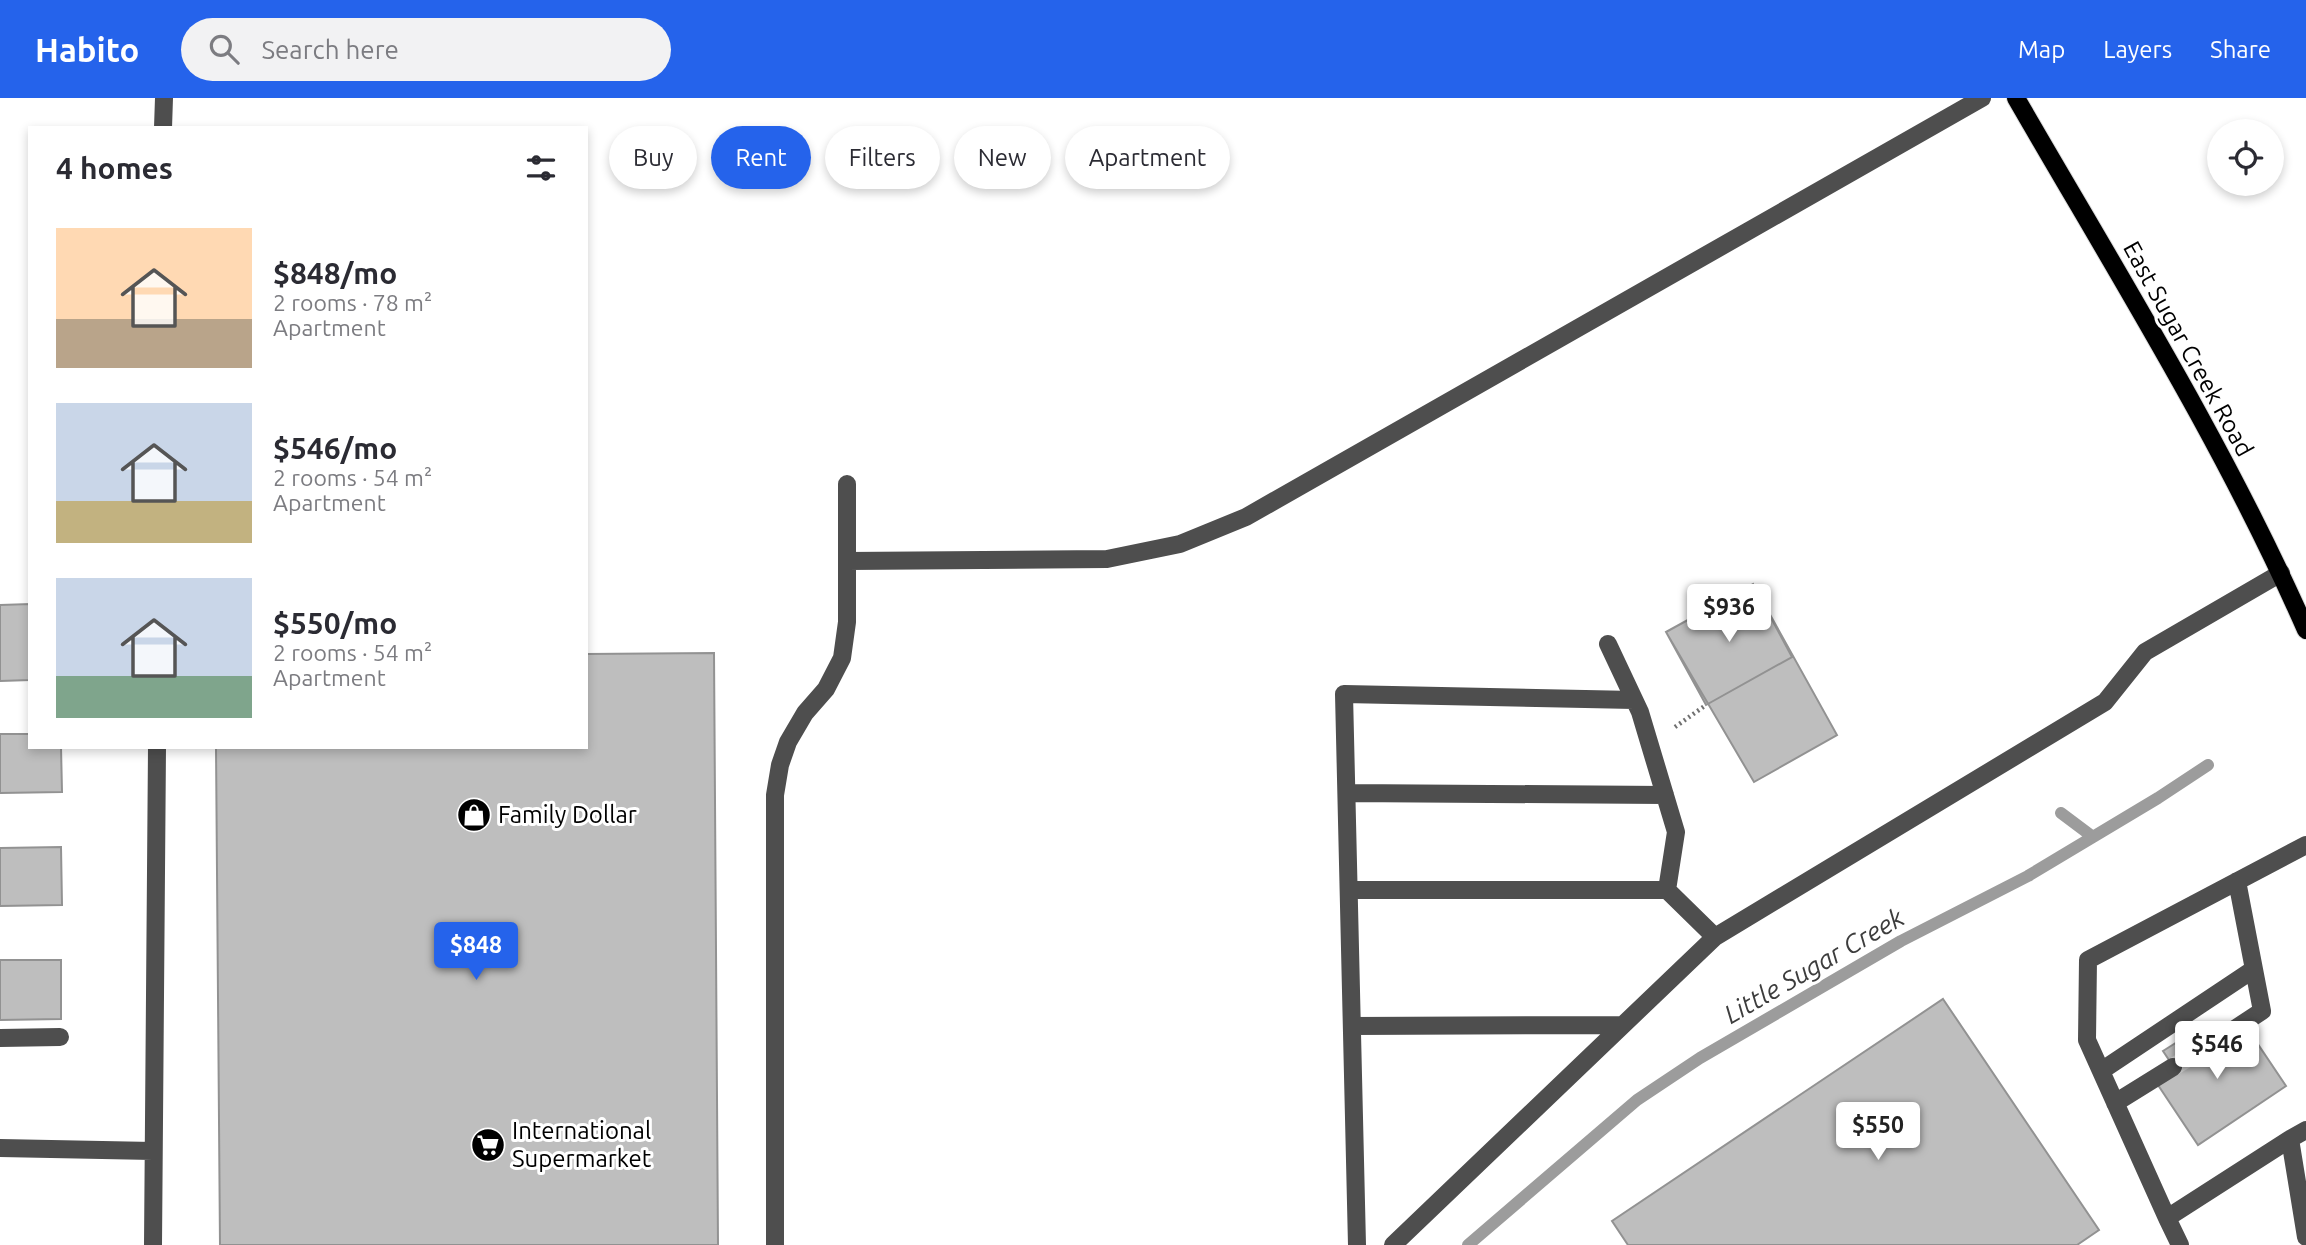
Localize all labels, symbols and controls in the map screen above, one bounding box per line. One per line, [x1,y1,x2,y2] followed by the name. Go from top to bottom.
[181,18,671,81] search box
[205,30,243,68] icon: search
[35,31,139,68] text: Habito
[261,35,399,64] text: Search here
[2018,36,2065,63] text: Map
[2103,36,2172,63] text: Layers
[2210,36,2271,63] text: Share
[2207,119,2284,196] map controls
[2207,119,2284,196] button: locate
[609,126,697,189] chip: Buy
[711,126,811,189] chip: Rent
[825,126,940,189] chip: Filters
[954,126,1051,189] chip: New
[1065,126,1230,189] chip: Apartment
[522,149,560,187] icon: filters
[56,151,173,185] text: 4 homes
[2118,237,2259,461] street label: East Sugar Creek Road
[112,256,196,340] icon: home
[273,256,397,290] text: $848/mo
[273,290,432,315] text: 2 rooms · 78 m²
[273,315,386,340] text: Apartment
[112,431,196,515] icon: home
[273,431,397,465] text: $546/mo
[273,465,432,490] text: 2 rooms · 54 m²
[273,490,386,515] text: Apartment
[1688,584,1770,644] pin: $936
[1703,594,1755,619] text: $936
[112,606,196,690] icon: home
[273,606,397,640] text: $550/mo
[273,640,432,665] text: 2 rooms · 54 m²
[273,665,386,690] text: Apartment
[455,796,493,834] shop icon: Family Dollar
[498,801,637,828] place label: Family Dollar
[1719,902,1909,1029] water label: Little Sugar Creek
[435,922,517,982] pin: $848
[450,932,502,957] text: $848
[2176,1021,2258,1081] pin: $546
[2191,1031,2243,1056] text: $546
[1837,1102,1919,1162] pin: $550
[1852,1112,1904,1137] text: $550
[512,1117,652,1172] place label: International Supermarket
[469,1126,507,1164] supermarket icon: International Supermarket

